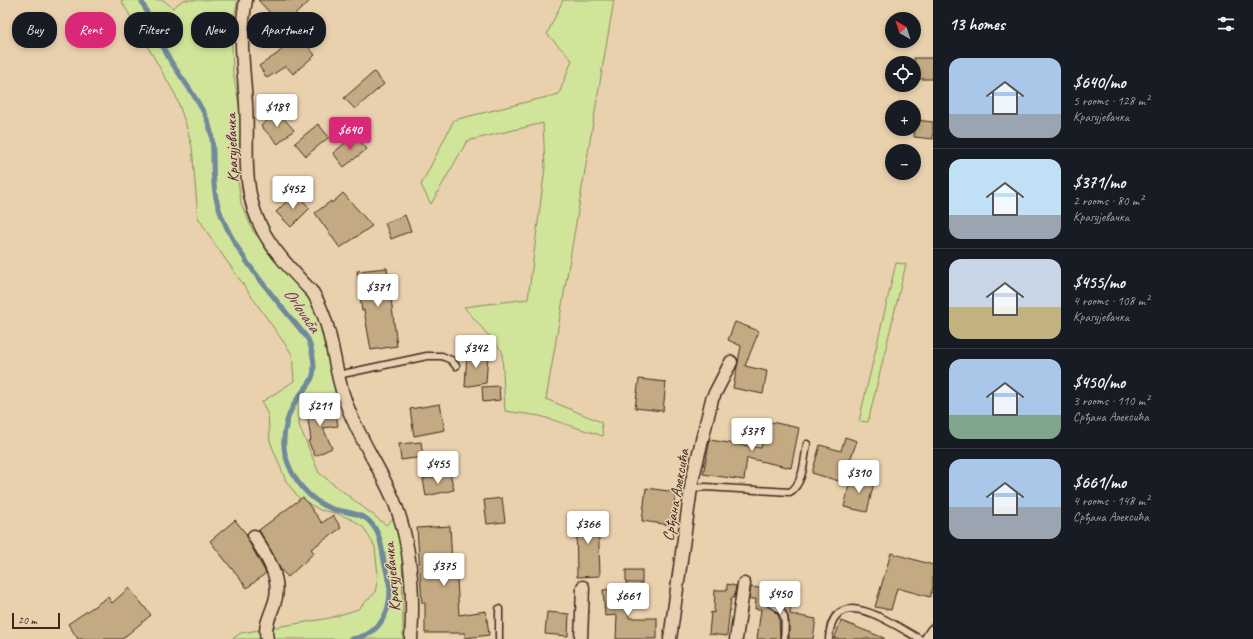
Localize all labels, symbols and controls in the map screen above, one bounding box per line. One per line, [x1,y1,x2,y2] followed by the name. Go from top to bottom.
[12,12,57,48] chip: Buy
[65,12,116,48] chip: Rent
[124,12,183,48] chip: Filters
[191,12,239,48] chip: New
[247,12,326,48] chip: Apartment
[885,12,921,48] north arrow
[885,12,921,180] map controls
[1215,13,1237,35] icon: filters
[949,14,1005,35] text: 13 homes
[885,56,921,92] button: locate
[1073,72,1126,93] text: $640/mo
[981,74,1029,122] icon: home
[1073,93,1149,109] text: 5 rooms · 128 m²
[253,94,301,128] pin: $189
[265,99,289,115] text: $189
[885,100,921,136] button: +
[1073,109,1129,125] text: Крагујевачка
[221,112,243,183] street label: Крагујевачка
[326,117,374,151] pin: $640
[338,122,362,138] text: $640
[885,144,921,180] button: −
[1073,172,1125,193] text: $371/mo
[981,175,1029,223] icon: home
[269,176,317,210] pin: $452
[281,181,305,197] text: $452
[1073,193,1143,209] text: 2 rooms · 80 m²
[1073,209,1129,225] text: Крагујевачка
[1073,272,1125,293] text: $455/mo
[354,274,402,308] pin: $371
[981,275,1029,323] icon: home
[366,279,390,295] text: $371
[279,284,326,338] water label: Orlovača
[1073,293,1149,309] text: 4 rooms · 108 m²
[1073,309,1129,325] text: Крагујевачка
[452,335,500,369] pin: $342
[464,340,488,356] text: $342
[1073,372,1125,393] text: $450/mo
[981,375,1029,423] icon: home
[296,393,344,427] pin: $211
[1073,393,1149,409] text: 3 rooms · 110 m²
[308,398,332,414] text: $211
[1073,409,1149,425] text: Срђана Алексића
[728,418,776,452] pin: $379
[740,423,764,439] text: $379
[658,446,694,543] street label: Срђана Алексића
[414,451,462,485] pin: $455
[427,456,449,472] text: $455
[835,460,883,494] pin: $310
[847,465,871,481] text: $310
[1073,472,1126,493] text: $661/mo
[981,475,1029,523] icon: home
[1073,493,1149,509] text: 4 rooms · 148 m²
[1073,509,1149,525] text: Срђана Алексића
[564,511,612,545] pin: $366
[576,516,600,532] text: $366
[379,540,405,612] street label: Крагујевачка
[420,553,468,587] pin: $375
[432,558,456,574] text: $375
[756,581,804,615] pin: $450
[604,583,652,617] pin: $661
[768,586,792,602] text: $450
[616,588,640,604] text: $661
[12,611,60,630] scale bar
[18,613,37,627] text: 20 m

